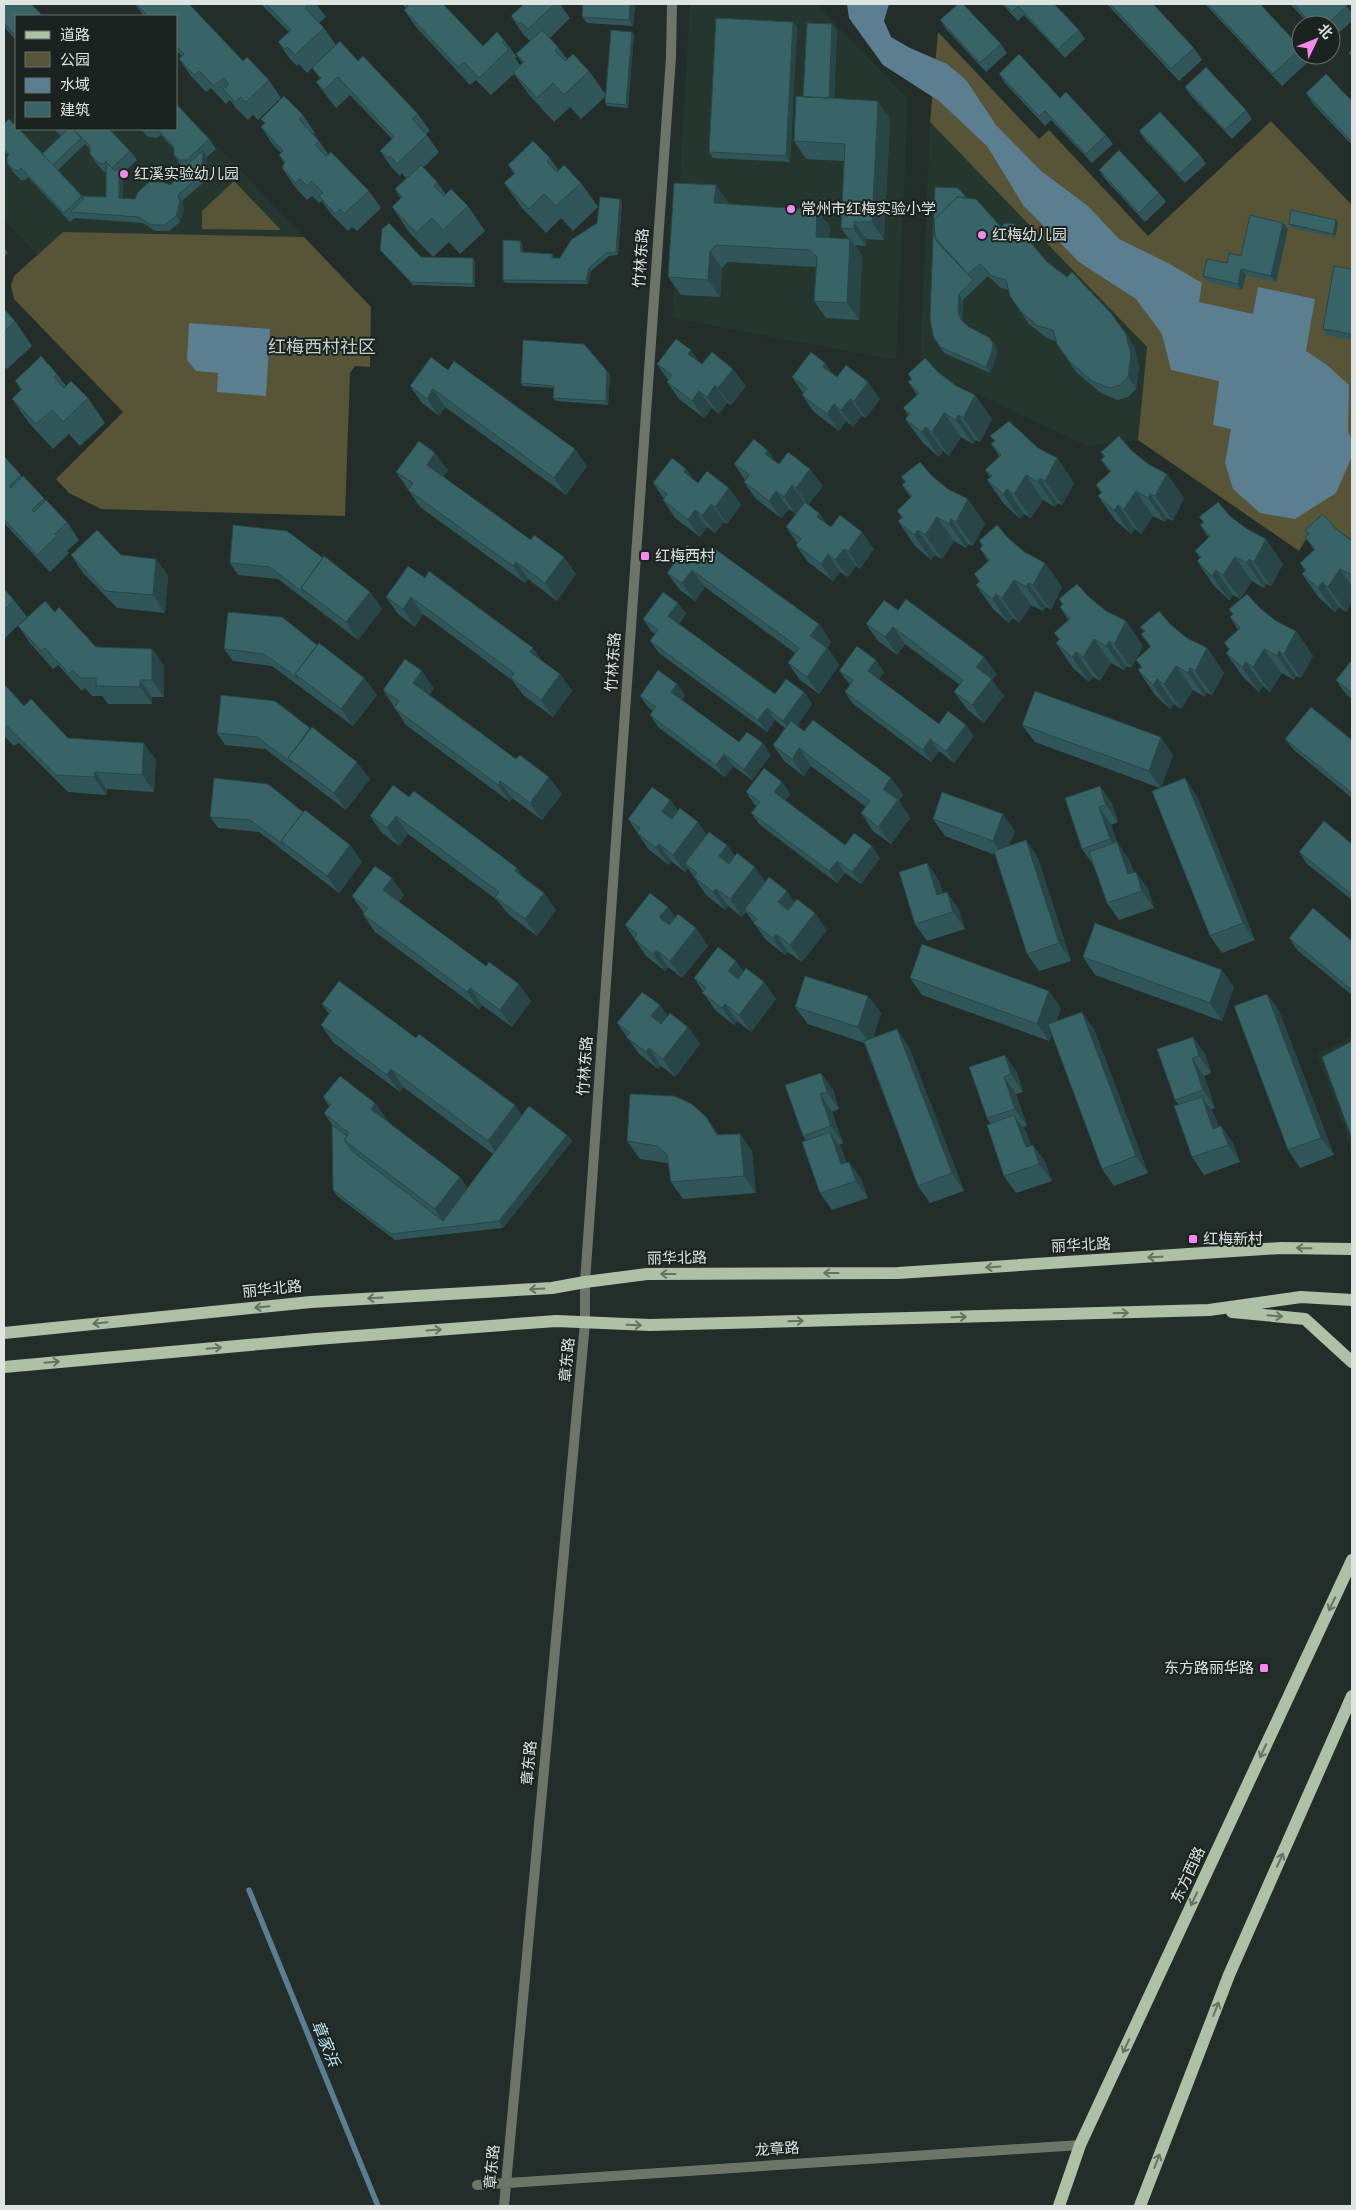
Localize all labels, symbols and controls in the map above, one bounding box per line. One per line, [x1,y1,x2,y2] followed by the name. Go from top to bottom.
[15,15,178,130] legend
[1291,15,1341,65] north arrow
[1315,20,1337,42] text: 北
[60,25,90,43] text: 道路
[60,50,90,68] text: 公园
[60,75,90,93] text: 水域
[60,100,90,118] text: 建筑
[134,164,239,182] place label: 红溪实验幼儿园
[118,168,130,180] marker: 红溪实验幼儿园
[801,199,936,217] place label: 常州市红梅实验小学
[785,203,797,215] marker: 常州市红梅实验小学
[992,225,1067,243] place label: 红梅幼儿园
[629,227,651,288] street label: 竹林东路
[976,229,988,241] marker: 红梅幼儿园
[268,335,376,357] district label: 红梅西村社区
[655,546,715,564] place label: 红梅西村
[639,550,651,562] marker: 红梅西村
[601,631,623,692] street label: 竹林东路
[573,1035,595,1096] street label: 竹林东路
[1203,1229,1263,1247] place label: 红梅新村
[1051,1233,1111,1255] street label: 丽华北路
[1187,1233,1199,1245] marker: 红梅新村
[1296,1243,1312,1253] one-way arrow
[647,1247,707,1267] street label: 丽华北路
[1148,1253,1164,1262] one-way arrow
[986,1262,1002,1271] one-way arrow
[823,1268,840,1278] one-way arrow
[661,1269,677,1279] one-way arrow
[241,1276,303,1300] street label: 丽华北路
[529,1284,545,1293] one-way arrow
[367,1294,383,1303] one-way arrow
[254,1302,270,1312] one-way arrow
[1113,1308,1129,1317] one-way arrow
[1267,1311,1283,1321] one-way arrow
[950,1312,966,1322] one-way arrow
[788,1317,804,1326] one-way arrow
[93,1318,109,1328] one-way arrow
[626,1320,642,1329] one-way arrow
[426,1326,442,1335] one-way arrow
[555,1337,577,1383] street label: 章东路
[206,1343,222,1353] one-way arrow
[44,1357,60,1367] one-way arrow
[1326,1596,1336,1611] one-way arrow
[1164,1658,1254,1676] place label: 东方路丽华路
[1258,1662,1270,1674] marker: 东方路丽华路
[517,1740,539,1786] street label: 章东路
[1258,1743,1267,1758] one-way arrow
[1166,1844,1208,1906] street label: 东方西路
[1275,1853,1285,1868] one-way arrow
[1189,1891,1199,1906] one-way arrow
[1212,2002,1221,2017] one-way arrow
[309,2017,345,2070] water label: 章家浜
[1120,2038,1130,2053] one-way arrow
[754,2137,800,2159] street label: 龙章路
[480,2144,502,2190] street label: 章东路
[1153,2154,1162,2169] one-way arrow

